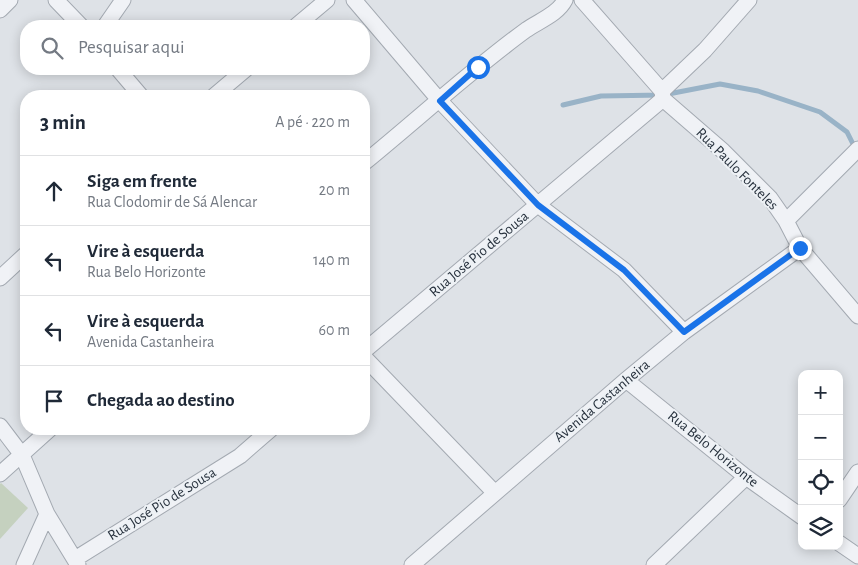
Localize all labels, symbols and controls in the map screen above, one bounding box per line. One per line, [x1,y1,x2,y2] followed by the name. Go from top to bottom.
[20,20,370,75] search box
[38,34,66,62] icon: search
[78,38,184,57] text: Pesquisar aqui
[467,56,490,79] route start
[40,112,86,133] text: 3 min
[275,114,350,130] text: A pé · 220 m
[693,125,781,213] street label: Rua Paulo Fonteles
[87,172,197,191] text: Siga em frente
[40,177,68,205] icon: ahead
[319,182,350,198] text: 20 m
[87,194,257,210] text: Rua Clodomir de Sá Alencar
[427,208,532,300] street label: Rua José Pio de Sousa
[789,237,812,260] route end
[87,242,204,261] text: Vire à esquerda
[40,247,68,275] icon: left
[313,252,350,268] text: 140 m
[87,264,206,280] text: Rua Belo Horizonte
[87,312,204,331] text: Vire à esquerda
[40,317,68,345] icon: left
[319,322,350,338] text: 60 m
[87,334,215,350] text: Avenida Castanheira
[551,357,653,445] street label: Avenida Castanheira
[798,370,843,550] map controls
[798,370,843,415] button: +
[40,387,68,415] icon: arrive
[87,391,235,410] text: Chegada ao destino
[665,408,761,490] street label: Rua Belo Horizonte
[798,415,843,460] button: −
[798,460,843,505] button: locate
[105,465,219,543] street label: Rua José Pio de Sousa
[798,505,843,550] button: layers

